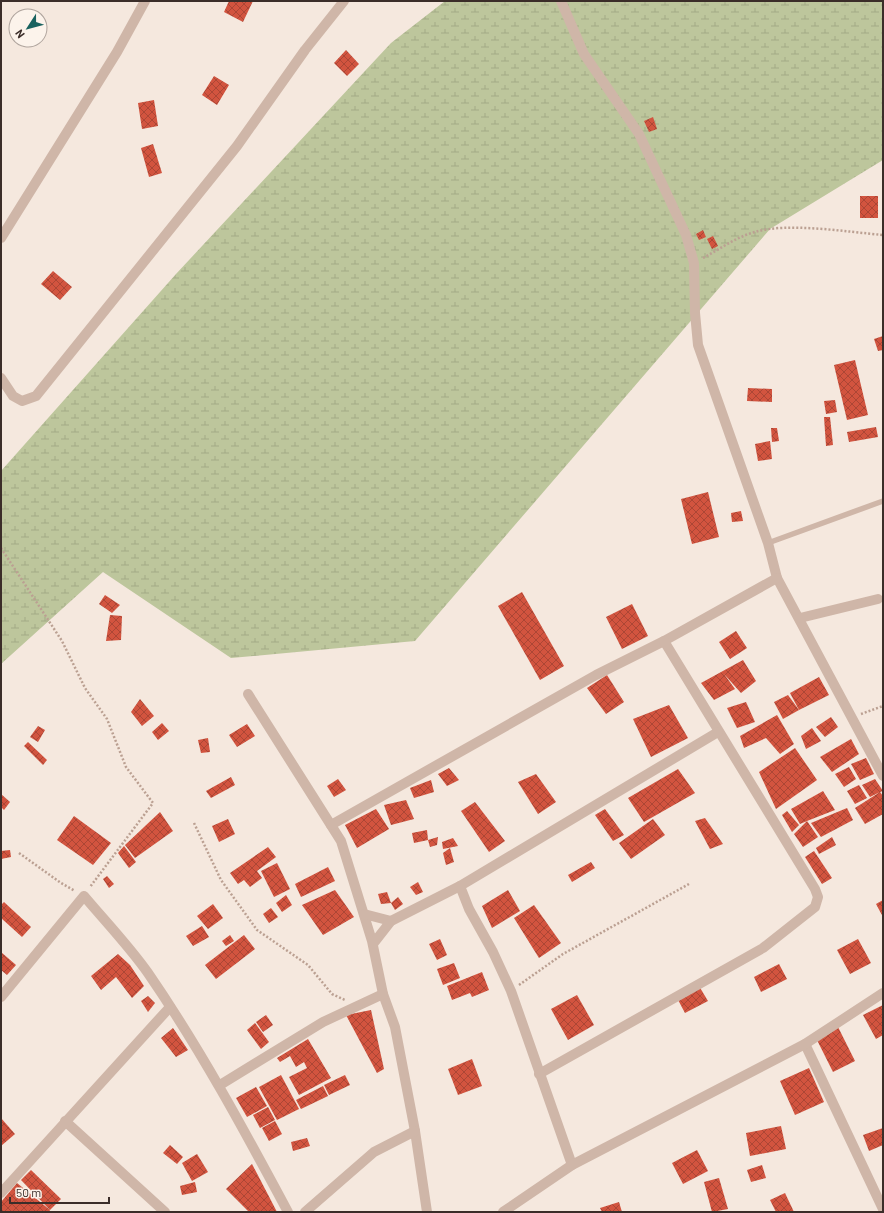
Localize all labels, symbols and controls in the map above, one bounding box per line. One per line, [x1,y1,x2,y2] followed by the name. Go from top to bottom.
[8,8,48,48] north arrow
[12,27,27,41] text: N
[10,1179,109,1205] scale bar
[16,1185,41,1199] text: 50 m

